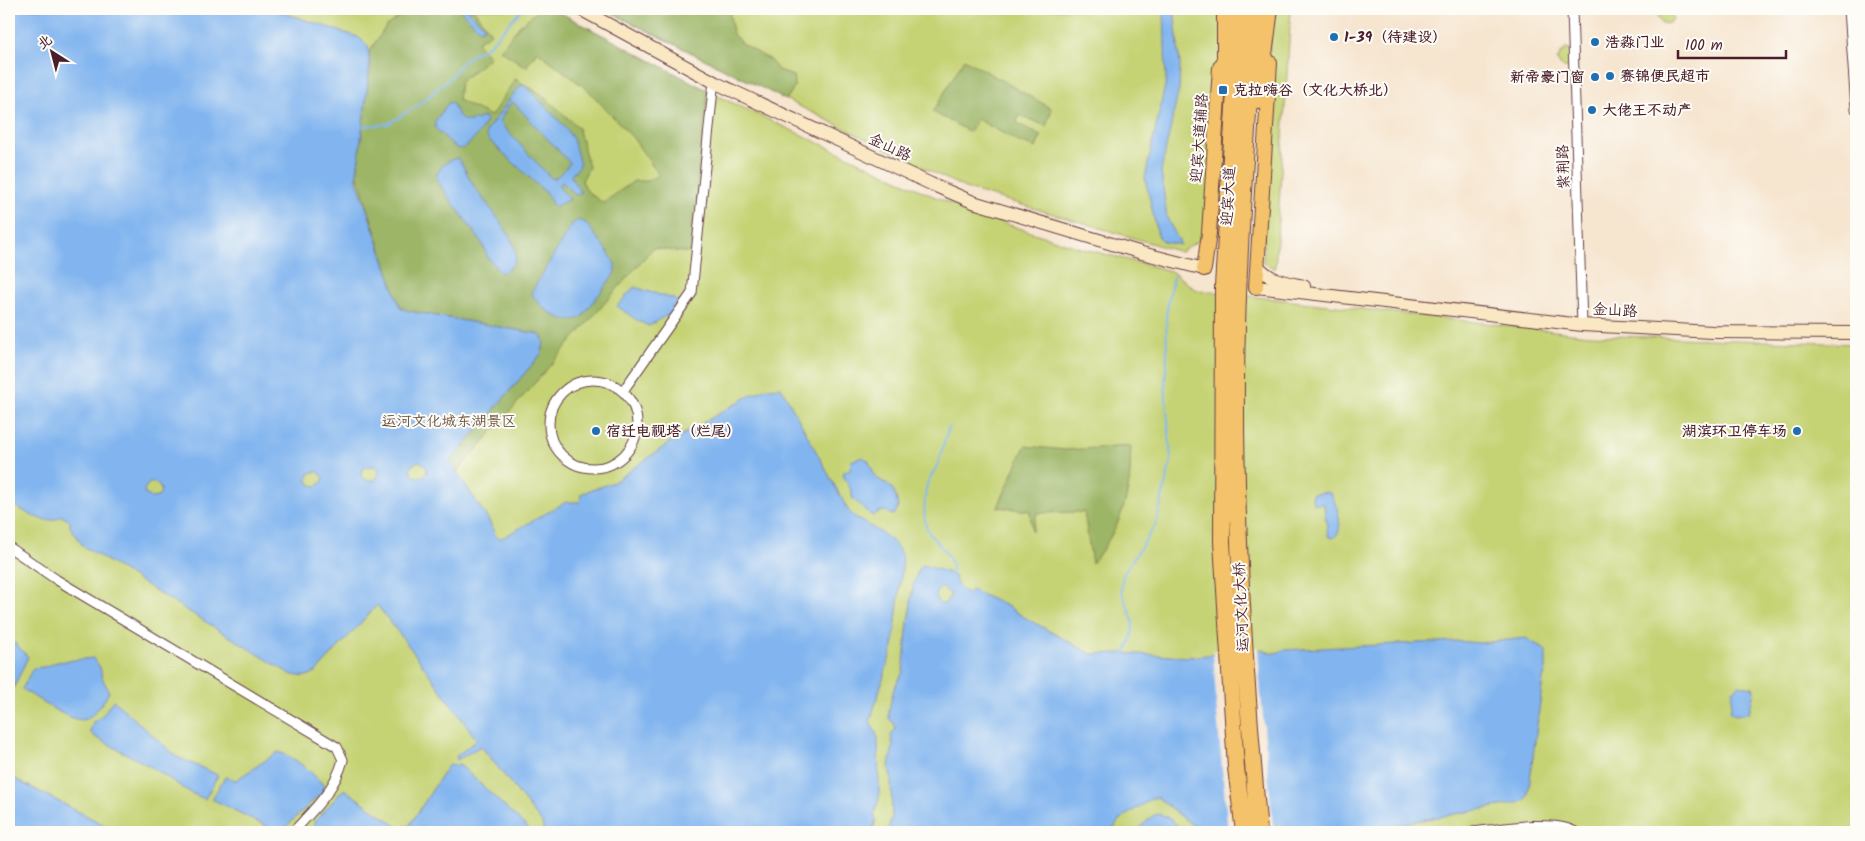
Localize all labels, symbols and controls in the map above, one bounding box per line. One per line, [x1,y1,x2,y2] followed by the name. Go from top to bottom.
[1344,26,1447,50] place label: 1-39（待建设）
[28,28,78,78] north arrow
[1678,28,1785,60] scale bar
[33,29,57,55] text: 北
[1328,31,1340,43] marker: 1-39（待建设）
[1605,31,1665,55] place label: 浩淼门业
[1685,34,1723,58] text: 100 m
[1589,36,1601,48] marker: 浩淼门业
[1620,65,1710,89] place label: 赛锦便民超市
[1510,66,1585,90] place label: 新帝豪门窗
[1604,70,1616,82] marker: 赛锦便民超市
[1589,71,1601,83] marker: 新帝豪门窗
[1233,79,1398,103] place label: 克拉嗨谷（文化大桥北）
[1217,84,1229,96] marker: 克拉嗨谷（文化大桥北）
[1185,92,1215,184] street label: 迎宾大道辅路
[1602,99,1692,123] place label: 大佬王不动产
[1586,104,1598,116] marker: 大佬王不动产
[864,128,915,168] street label: 金山路
[1551,144,1577,190] street label: 紫荆路
[1215,165,1243,227] street label: 迎宾大道
[1592,298,1638,324] street label: 金山路
[381,410,517,434] park label: 运河文化城东湖景区
[606,420,741,444] place label: 宿迁电视塔（烂尾）
[1682,420,1787,444] place label: 湖滨环卫停车场
[590,425,602,437] marker: 宿迁电视塔（烂尾）
[1791,425,1803,437] marker: 湖滨环卫停车场
[1228,561,1256,653] street label: 运河文化大桥

